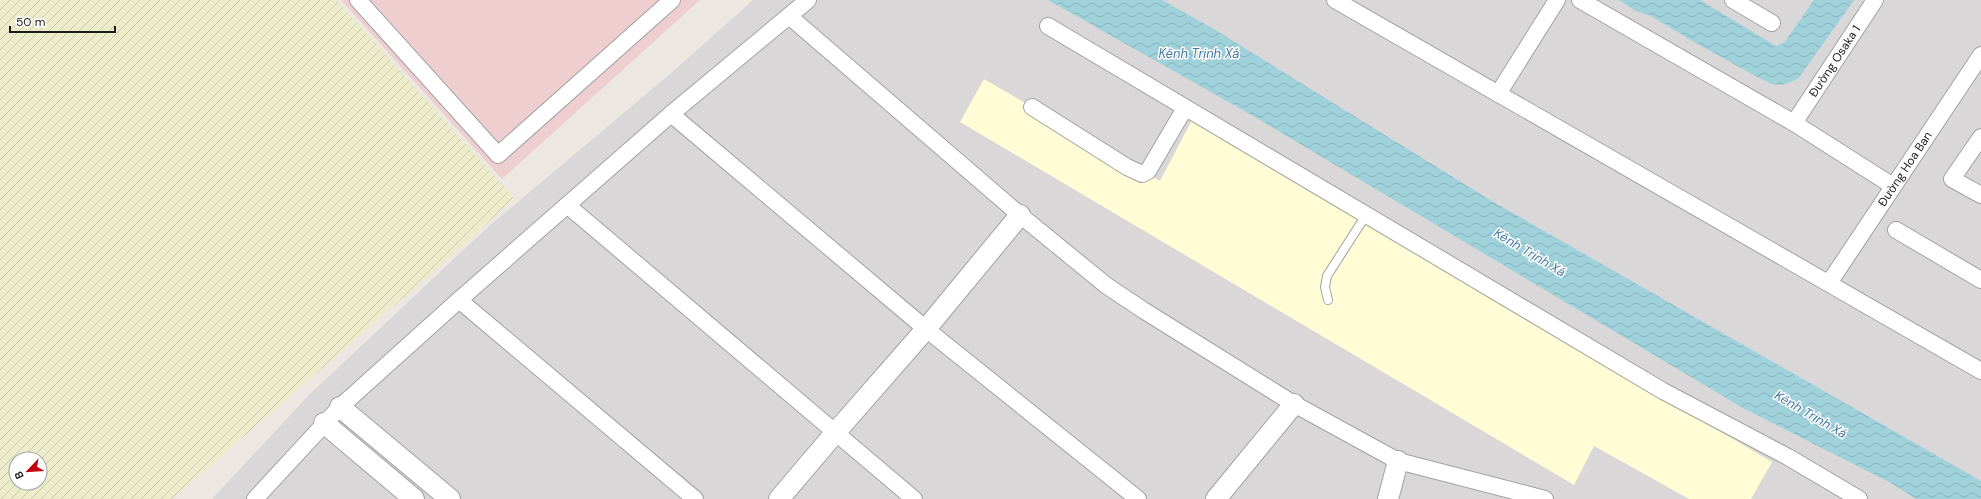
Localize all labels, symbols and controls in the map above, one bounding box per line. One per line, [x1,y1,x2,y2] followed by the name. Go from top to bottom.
[10,8,115,34] scale bar
[16,14,45,30] text: 50 m
[1805,22,1864,100] street label: Đường Osaka 1
[1158,45,1240,62] water label: Kênh Trịnh Xá
[1874,128,1936,210] street label: Đường Hoa Ban
[1491,224,1569,281] water label: Kênh Trịnh Xá
[1771,387,1850,442] water label: Kênh Trịnh Xá
[8,451,48,491] north arrow
[11,469,27,481] text: B

